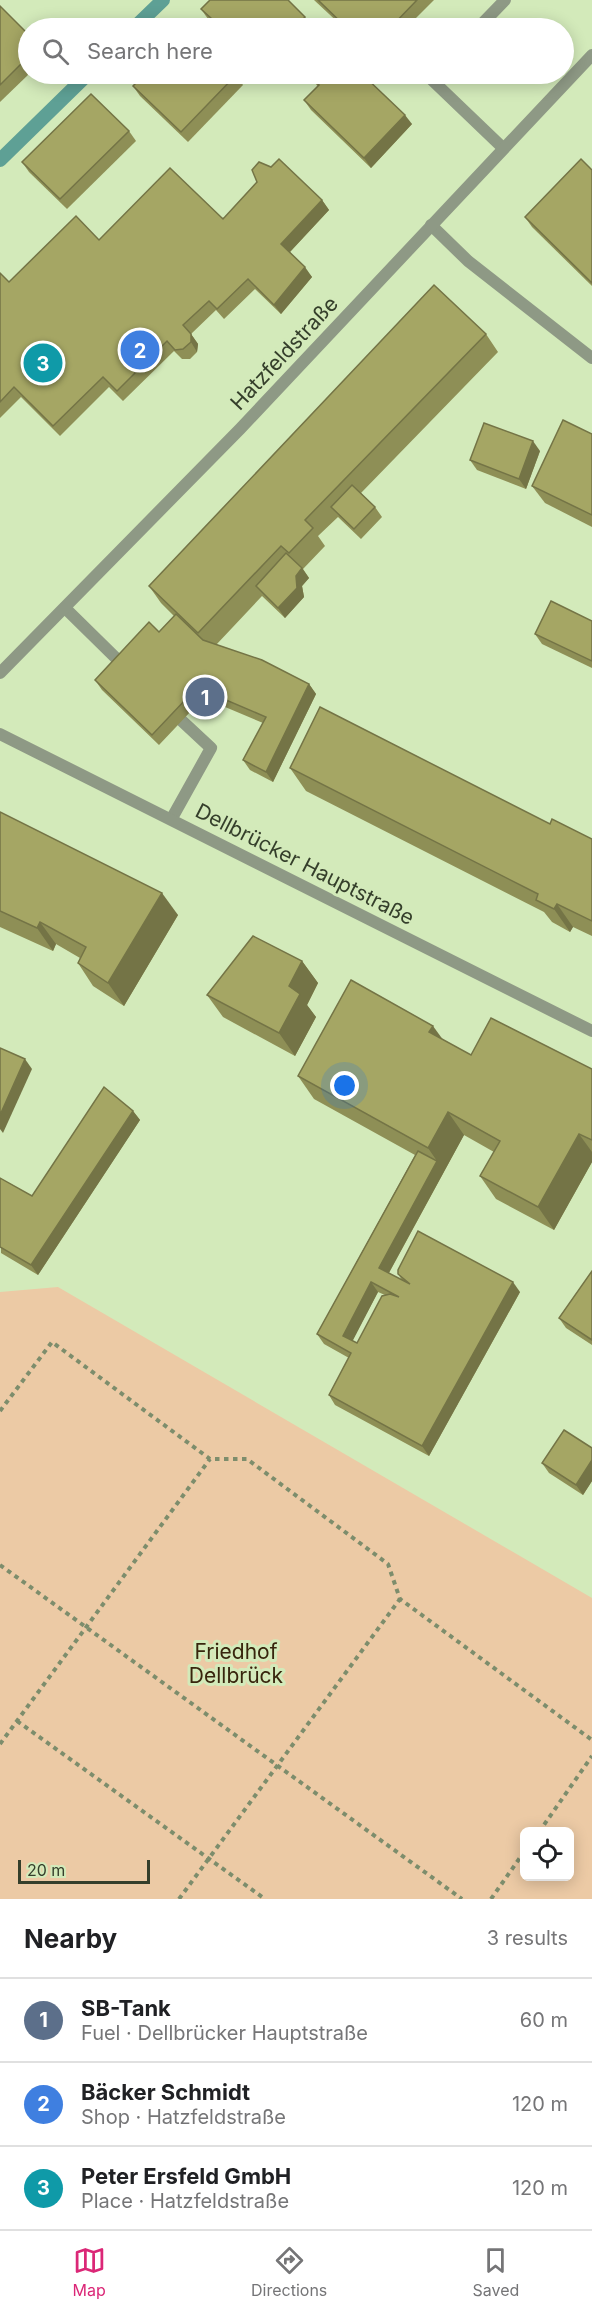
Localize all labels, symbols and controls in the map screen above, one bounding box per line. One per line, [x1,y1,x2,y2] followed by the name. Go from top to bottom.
[18,18,574,84] search box
[39,35,72,68] icon: search
[87,38,213,64] text: Search here
[225,291,343,415] street label: Hatzfeldstraße
[120,328,160,372] pin: 2
[24,340,63,386] pin: 3
[186,674,224,720] pin: 1
[191,798,419,930] street label: Dellbrücker Hauptstraße
[330,1071,359,1100] your location
[189,1639,284,1688] park label: Friedhof Dellbrück
[520,1827,574,1881] map controls
[520,1827,574,1881] button: locate
[18,1857,150,1884] scale bar
[27,1860,65,1880] text: 20 m
[24,1923,117,1954] text: Nearby
[487,1926,568,1950] text: 3 results
[81,1995,171,2021] text: SB-Tank
[39,2008,48,2032] text: 1
[520,2008,568,2032] text: 60 m
[81,2021,368,2045] text: Fuel · Dellbrücker Hauptstraße
[81,2079,250,2105] text: Bäcker Schmidt
[37,2092,50,2116] text: 2
[512,2092,568,2116] text: 120 m
[81,2105,286,2129] text: Shop · Hatzfeldstraße
[81,2163,291,2189] text: Peter Ersfeld GmbH
[37,2176,50,2200] text: 3
[512,2176,568,2200] text: 120 m
[81,2189,289,2213] text: Place · Hatzfeldstraße
[73,2244,106,2300] tab: Map
[251,2244,327,2300] tab: Directions
[473,2244,519,2300] tab: Saved

